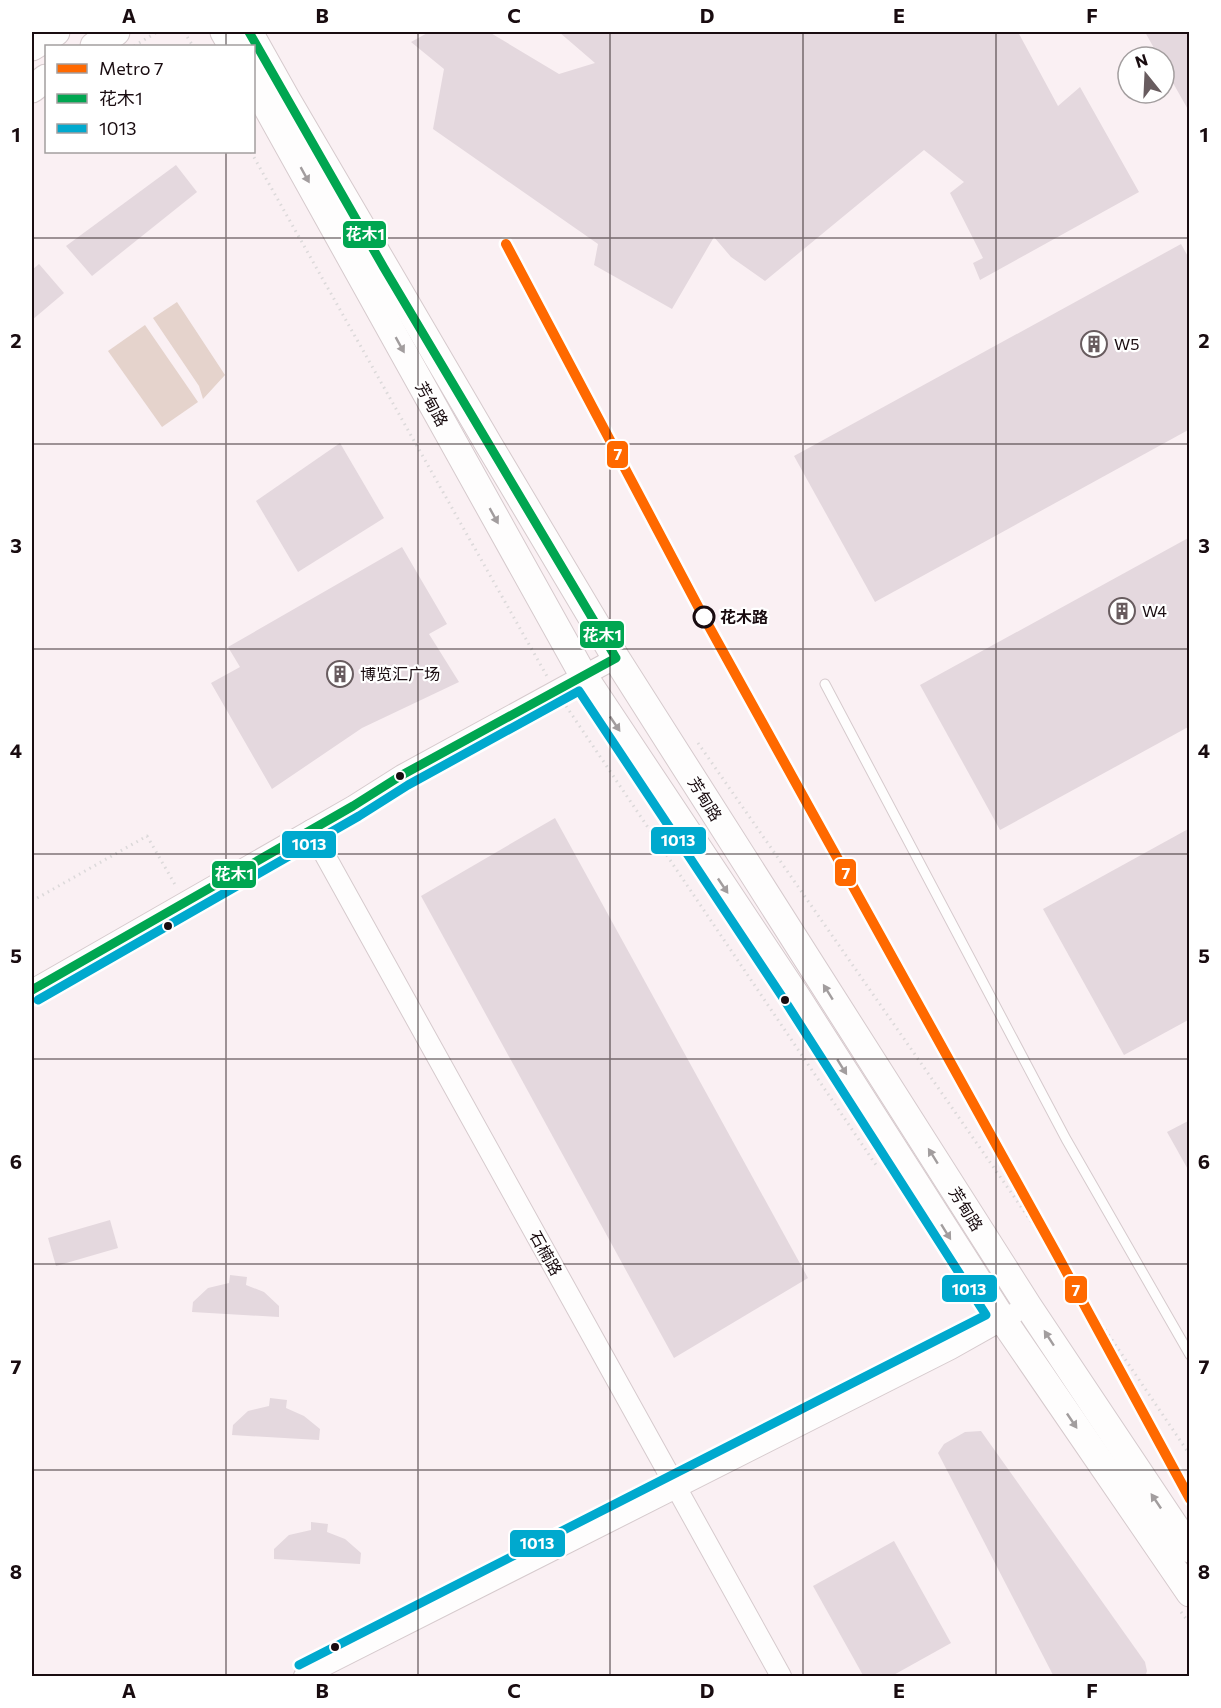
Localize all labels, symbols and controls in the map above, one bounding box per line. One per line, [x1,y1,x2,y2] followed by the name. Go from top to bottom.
[122,3,136,27] text: A
[315,3,329,27] text: B
[507,3,521,27] text: C
[700,3,714,27] text: D
[893,3,905,27] text: E
[1086,3,1098,27] text: F
[45,45,255,153] legend
[1116,45,1176,105] north arrow
[1133,49,1150,71] text: N
[99,57,164,79] text: Metro 7
[99,87,143,109] text: 花木1
[99,117,136,139] text: 1013
[11,122,21,146] text: 1
[1199,122,1209,146] text: 1
[300,167,310,184] one-way arrow
[342,220,387,249] line badge: 花木1
[345,224,385,243] text: 花木1
[10,328,22,352] text: 2
[1198,328,1210,352] text: 2
[1079,329,1109,359] building icon: W5
[1114,334,1139,353] place label: W5
[394,337,404,354] one-way arrow
[412,378,452,429] street label: 芳甸路
[606,440,629,469] line badge: 7
[614,444,623,463] text: 7
[489,508,500,524] one-way arrow
[10,533,22,557] text: 3
[1198,533,1210,557] text: 3
[1107,596,1137,626] building icon: W4
[1142,601,1167,620] place label: W4
[693,606,715,628] marker: 花木路
[720,607,768,626] place label: 花木路
[579,620,625,649] line badge: 花木1
[582,625,622,644] text: 花木1
[325,659,355,689] building icon: 博览汇广场
[360,664,440,683] place label: 博览汇广场
[610,715,621,732] one-way arrow
[10,738,22,762] text: 4
[1198,738,1210,762] text: 4
[394,770,406,782] unlabelled marker
[685,773,726,824] street label: 芳甸路
[650,826,707,855] line badge: 1013
[281,830,337,859] line badge: 1013
[661,830,695,849] text: 1013
[292,834,326,853] text: 1013
[834,858,857,887] line badge: 7
[211,860,257,889] line badge: 花木1
[842,863,851,882] text: 7
[214,864,254,883] text: 花木1
[718,878,729,894] one-way arrow
[162,920,174,932] unlabelled marker
[10,943,22,967] text: 5
[1198,943,1210,967] text: 5
[822,984,834,1000] one-way arrow
[779,994,791,1006] unlabelled marker
[836,1059,847,1075] one-way arrow
[927,1148,938,1164] one-way arrow
[10,1149,22,1173] text: 6
[1198,1149,1210,1173] text: 6
[946,1183,987,1234] street label: 芳甸路
[941,1223,952,1240] one-way arrow
[526,1227,566,1278] street label: 石楠路
[941,1274,998,1303] line badge: 1013
[1064,1275,1088,1304] line badge: 7
[952,1279,986,1298] text: 1013
[1072,1280,1081,1299] text: 7
[1044,1330,1055,1346] one-way arrow
[11,1354,22,1378] text: 7
[1199,1354,1210,1378] text: 7
[1066,1412,1078,1428] one-way arrow
[1151,1493,1162,1509] one-way arrow
[509,1529,566,1558] line badge: 1013
[520,1533,554,1552] text: 1013
[10,1559,22,1583] text: 8
[1198,1559,1210,1583] text: 8
[329,1641,341,1653] unlabelled marker
[122,1678,136,1702] text: A
[315,1678,329,1702] text: B
[507,1678,521,1702] text: C
[700,1678,714,1702] text: D
[893,1678,905,1702] text: E
[1086,1678,1098,1702] text: F

